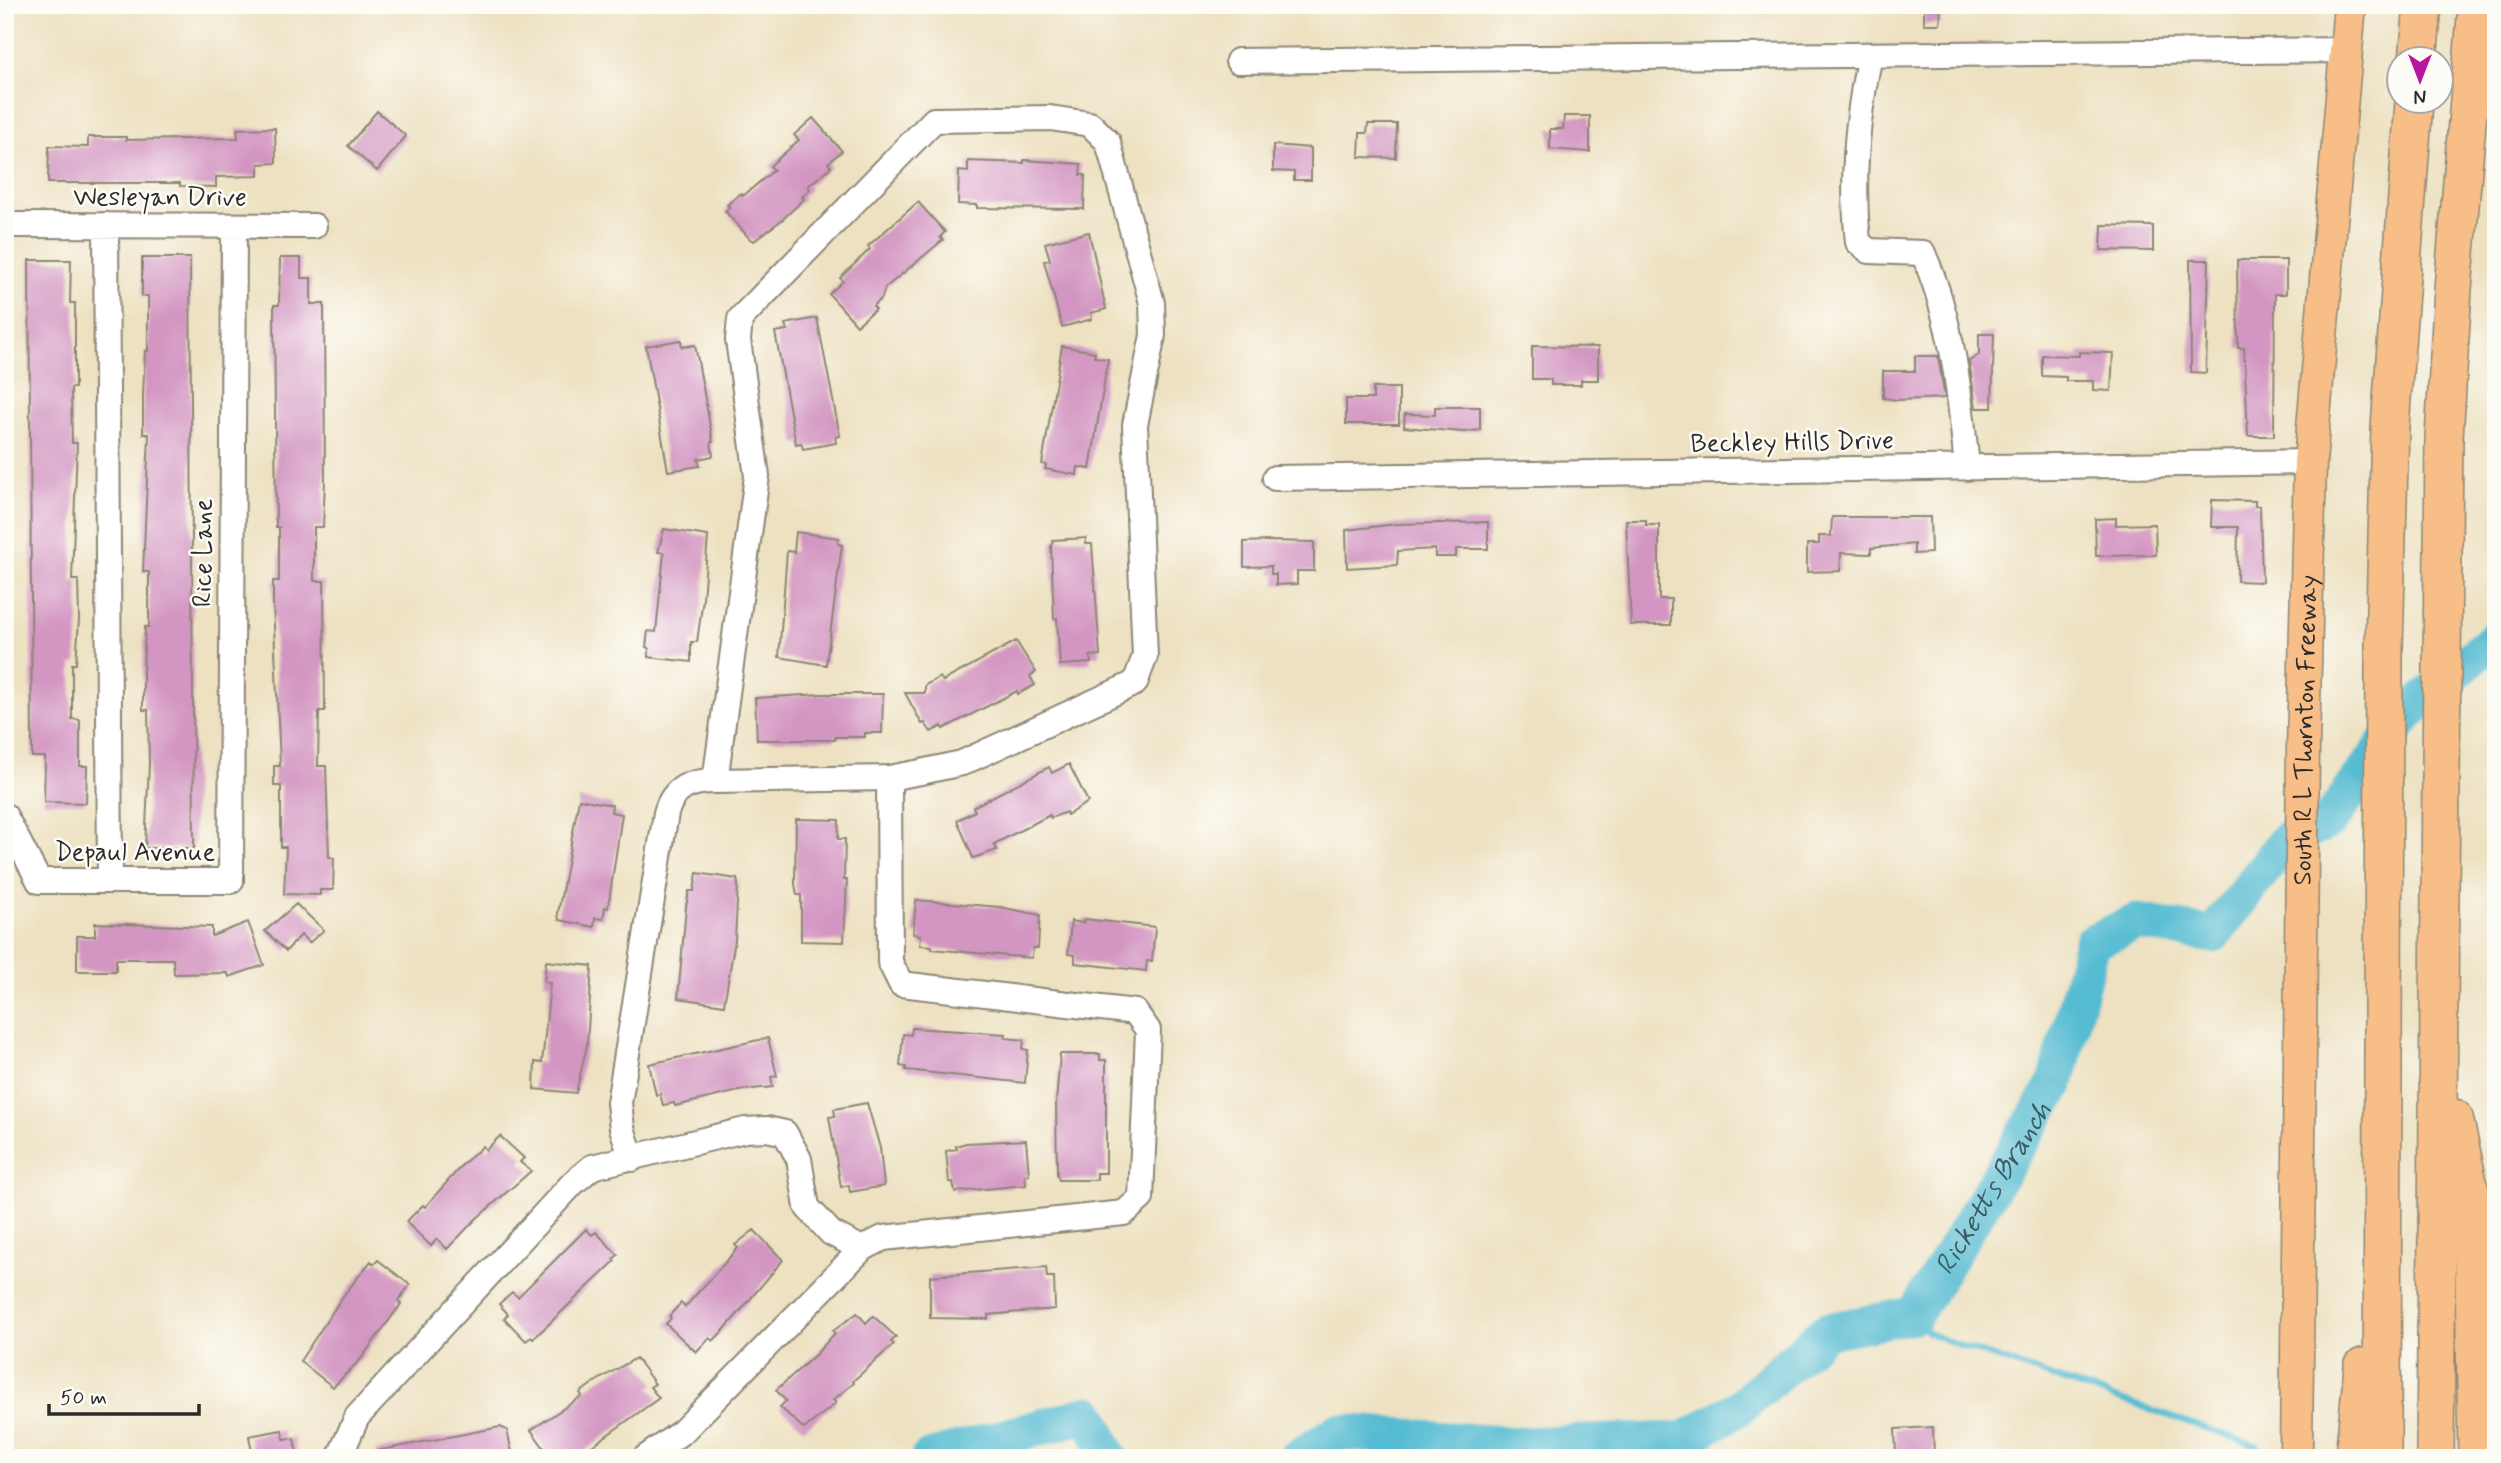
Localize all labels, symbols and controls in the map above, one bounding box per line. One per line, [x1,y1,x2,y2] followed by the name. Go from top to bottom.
[2386,46,2456,116] north arrow
[2414,83,2426,108] text: N
[73,181,247,215] street label: Wesleyan Drive
[1690,424,1894,462] street label: Beckley Hills Drive
[187,498,221,607] street label: Rice Lane
[2287,574,2326,886] street label: South R L Thornton Freeway
[55,836,215,870] street label: Depaul Avenue
[1927,1095,2061,1282] water label: Ricketts Branch
[49,1372,200,1416] scale bar
[60,1384,107,1412] text: 50 m

